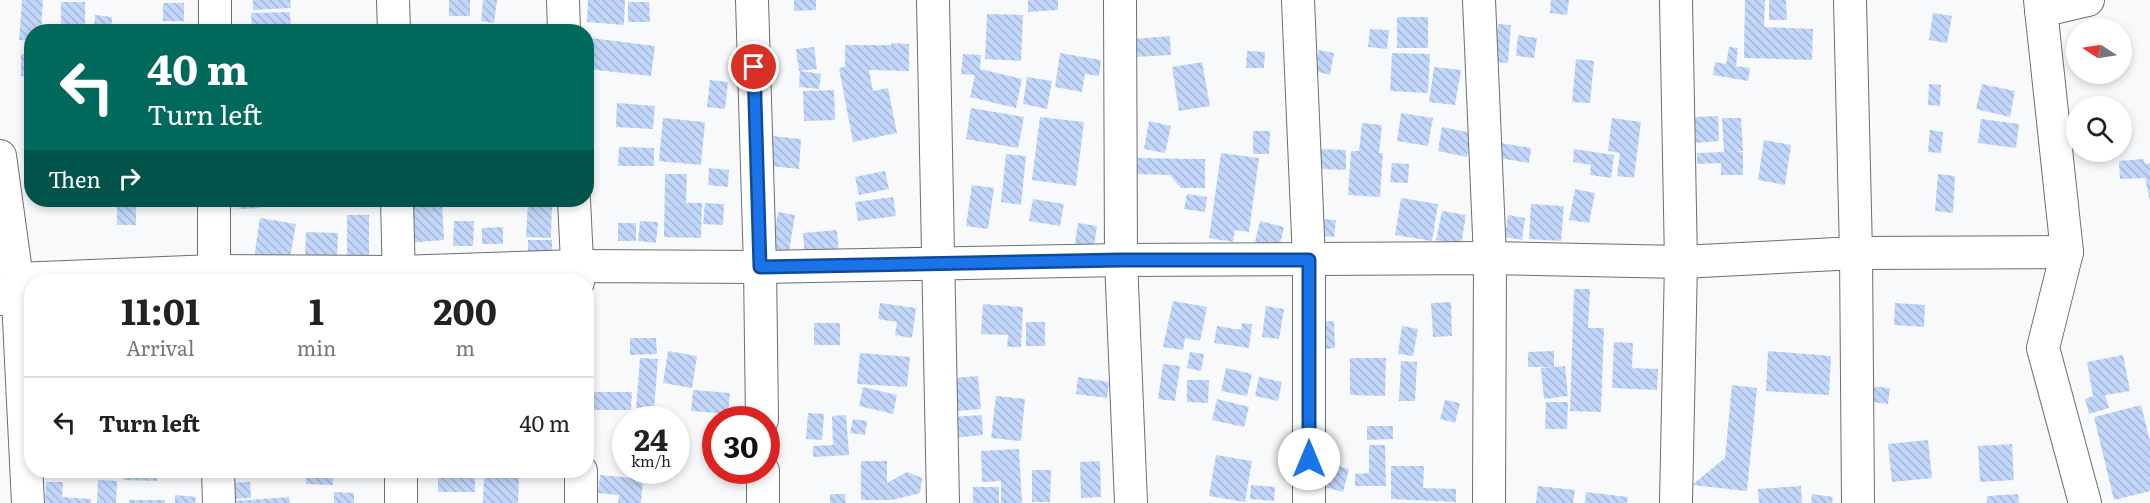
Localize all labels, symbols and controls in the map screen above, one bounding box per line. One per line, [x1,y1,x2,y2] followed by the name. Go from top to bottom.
[2066,18,2132,84] north arrow
[2066,18,2132,162] map controls
[147,36,248,98] text: 40 m
[728,41,779,92] pin
[48,48,126,126] icon: left
[737,50,770,83] icon: arrive
[147,93,262,133] text: Turn left
[2066,96,2132,162] button: search
[48,162,101,195] text: Then
[113,162,146,195] icon: right
[121,283,200,336] text: 11:01
[309,283,324,336] text: 1
[433,283,497,336] text: 200
[126,332,195,362] text: Arrival
[297,332,336,362] text: min
[455,332,475,362] text: m
[48,406,81,439] icon: left
[99,406,200,439] text: Turn left
[519,406,570,439] text: 40 m
[702,406,780,484] speed limit sign: 30
[634,416,668,460] text: 24
[1277,427,1341,491] position arrow
[631,449,671,472] text: km/h

